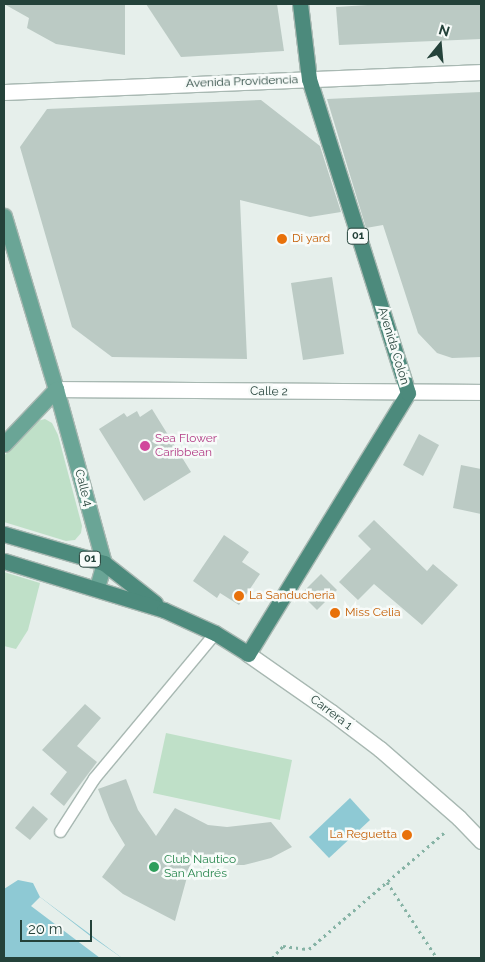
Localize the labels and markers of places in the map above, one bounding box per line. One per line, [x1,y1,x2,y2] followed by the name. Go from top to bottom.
[292,232,331,246] place label: Di yard
[276,233,288,245] marker: Di yard
[155,432,217,460] place label: Sea Flower Caribbean
[139,440,151,452] marker: Sea Flower Caribbean
[249,589,335,603] place label: La Sanducheria
[233,590,245,602] marker: La Sanducheria
[345,606,400,620] place label: Miss Celia
[329,607,341,619] marker: Miss Celia
[330,828,397,842] place label: La Reguetta
[401,829,413,841] marker: La Reguetta
[164,853,236,881] place label: Club Nautico San Andrés
[148,861,160,873] marker: Club Nautico San Andrés

